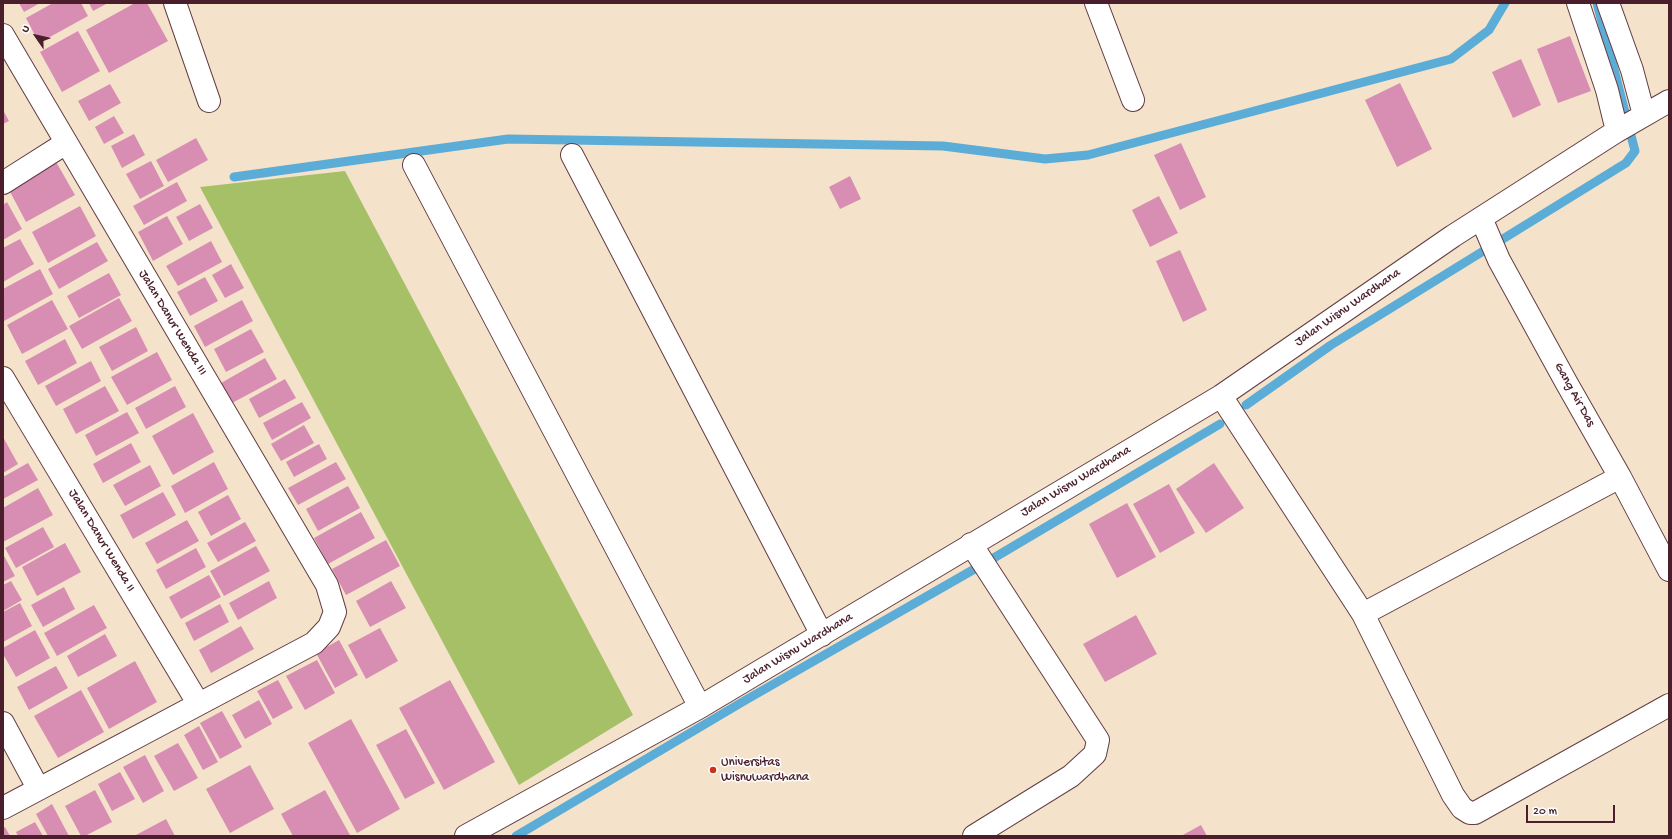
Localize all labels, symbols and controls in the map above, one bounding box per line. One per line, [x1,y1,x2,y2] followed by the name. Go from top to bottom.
[16,16,56,56] north arrow
[19,23,33,35] text: U
[1292,266,1404,350] street label: Jalan Wisnu Wardhana
[134,267,210,379] street label: Jalan Danur Wenda III
[1550,360,1598,430] street label: Gang Air Das
[1018,443,1134,521] street label: Jalan Wisnu Wardhana
[64,487,138,595] street label: Jalan Danur Wenda II
[740,610,856,688] street label: Jalan Wisnu Wardhana
[721,755,809,786] place label: Universitas Wisnuwardhana
[708,765,718,775] marker: Universitas Wisnuwardhana
[1528,797,1617,823] scale bar
[1533,805,1557,819] text: 20 m

